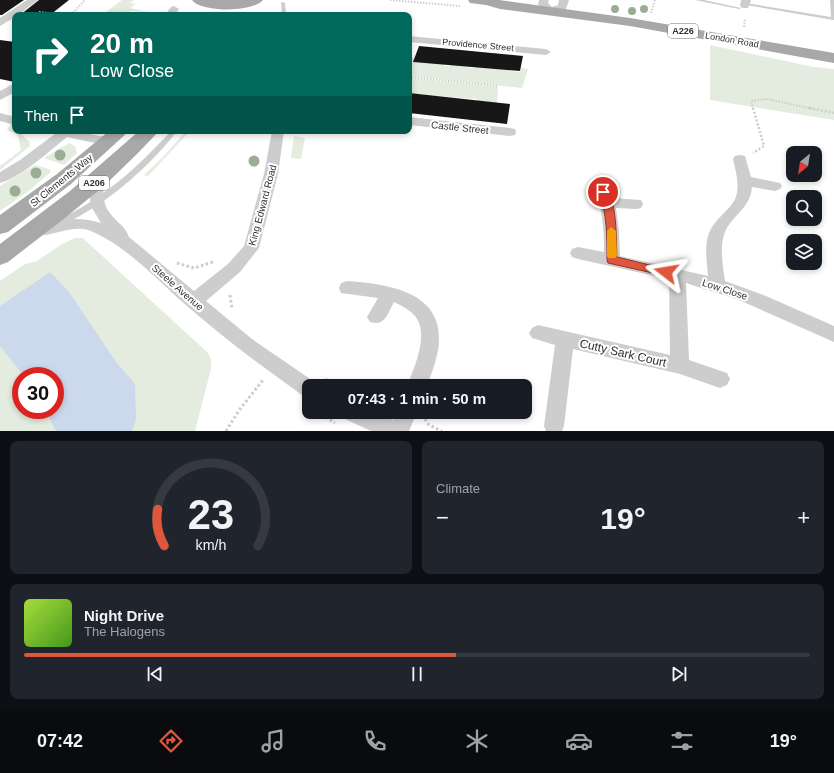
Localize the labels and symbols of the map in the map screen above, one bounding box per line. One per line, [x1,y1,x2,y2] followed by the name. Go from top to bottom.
[668,24,698,38] road number: A226
[705,30,759,50] street label: London Road
[442,37,515,53] street label: Providence Street
[431,119,489,136] street label: Castle Street
[786,146,822,182] north arrow
[28,152,95,209] street label: St Clements Way
[246,163,279,247] street label: King Edward Road
[586,175,620,209] pin
[79,176,109,190] road number: A206
[645,251,687,293] position arrow
[150,262,206,313] street label: Steele Avenue
[701,277,749,302] street label: Low Close
[578,336,668,370] street label: Cutty Sark Court
[12,367,64,419] speed limit sign: 30

